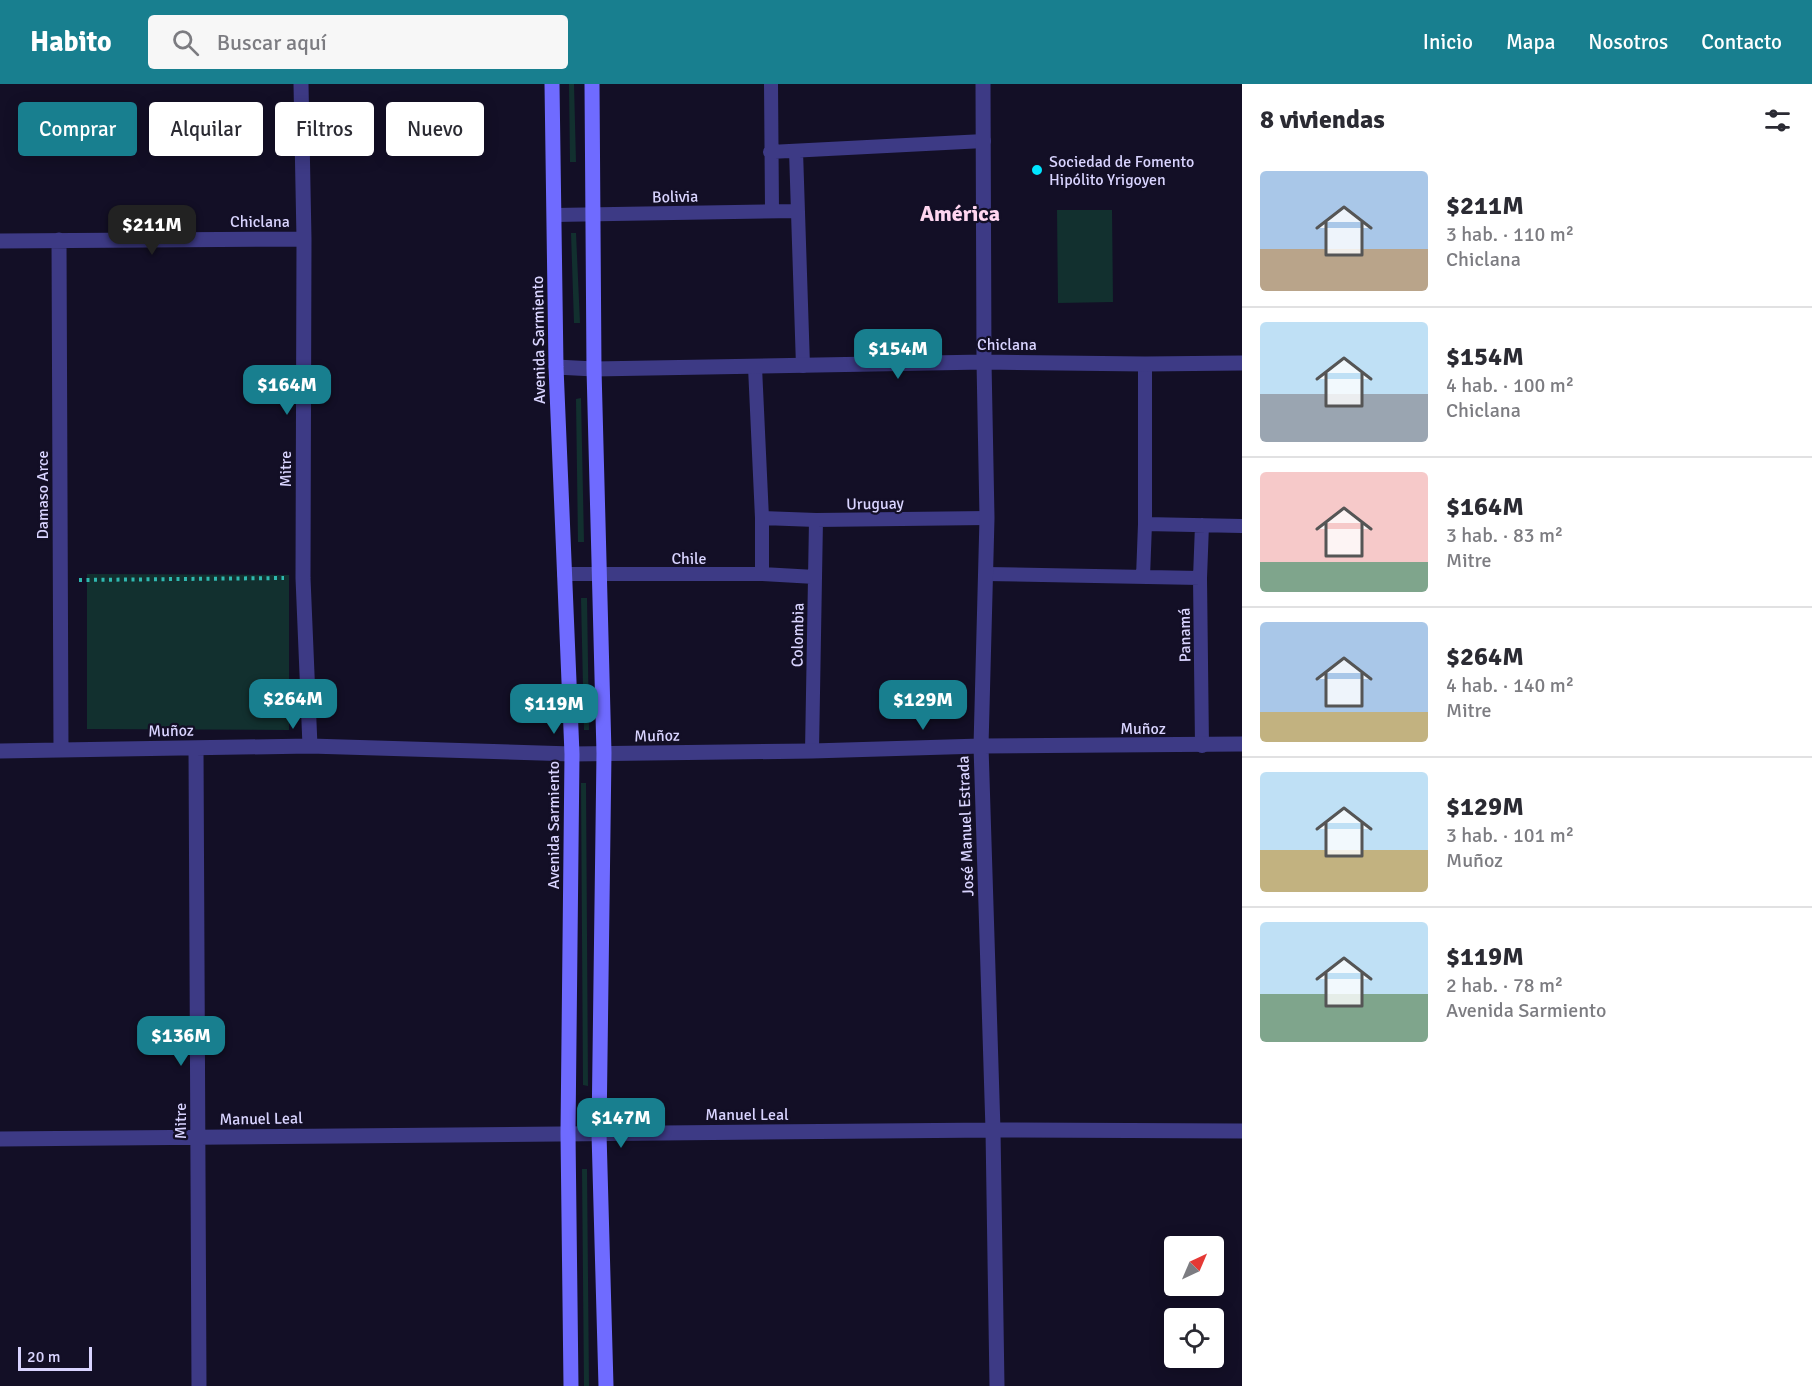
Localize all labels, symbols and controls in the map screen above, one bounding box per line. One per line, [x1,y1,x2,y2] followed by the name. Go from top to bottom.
[148,15,568,69] search box
[30,25,112,59] text: Habito
[169,26,202,59] icon: search
[217,29,327,56] text: Buscar aquí
[1423,29,1473,55] text: Inicio
[1506,29,1555,55] text: Mapa
[1588,29,1668,55] text: Nosotros
[1701,29,1782,55] text: Contacto
[18,102,137,156] chip: Comprar
[149,102,263,156] chip: Alquilar
[275,102,374,156] chip: Filtros
[386,102,484,156] chip: Nuevo
[1260,104,1385,136] text: 8 viviendas
[1761,104,1794,137] icon: filters
[1049,152,1194,190] place label: Sociedad de Fomento Hipólito Yrigoyen
[1030,163,1044,177] marker: Sociedad de Fomento Hipólito Yrigoyen
[652,187,698,207] street label: Bolivia
[1446,190,1524,222] text: $211M
[1308,195,1380,267] icon: home
[920,200,1000,227] district label: América
[110,205,194,256] pin: $211M
[122,212,182,237] text: $211M
[230,212,290,232] street label: Chiclana
[1446,222,1574,247] text: 3 hab. · 110 m²
[1446,247,1521,272] text: Chiclana
[528,276,550,404] street label: Avenida Sarmiento
[856,329,940,380] pin: $154M
[977,335,1037,355] street label: Chiclana
[868,336,928,361] text: $154M
[1446,341,1524,373] text: $154M
[1308,346,1380,418] icon: home
[245,365,329,416] pin: $164M
[257,372,317,397] text: $164M
[1446,373,1574,398] text: 4 hab. · 100 m²
[1446,398,1521,423] text: Chiclana
[33,451,53,539] street label: Damaso Arce
[276,451,296,487] street label: Mitre
[1446,491,1524,523] text: $164M
[846,493,905,515] street label: Uruguay
[1308,496,1380,568] icon: home
[1446,523,1563,548] text: 3 hab. · 83 m²
[1446,548,1491,573] text: Mitre
[671,549,707,569] street label: Chile
[787,603,809,667] street label: Colombia
[1175,608,1195,662] street label: Panamá
[1446,641,1524,673] text: $264M
[1308,646,1380,718] icon: home
[1446,673,1574,698] text: 4 hab. · 140 m²
[251,679,335,730] pin: $264M
[881,680,965,731] pin: $129M
[512,684,596,735] pin: $119M
[263,686,323,711] text: $264M
[893,687,953,712] text: $129M
[524,691,584,716] text: $119M
[1446,698,1491,723] text: Mitre
[1120,719,1166,739] street label: Muñoz
[148,721,194,741] street label: Muñoz
[634,726,680,746] street label: Muñoz
[954,755,978,897] street label: José Manuel Estrada
[544,761,564,889] street label: Avenida Sarmiento
[1446,791,1524,823] text: $129M
[1308,796,1380,868] icon: home
[1446,823,1574,848] text: 3 hab. · 101 m²
[1446,848,1503,873] text: Muñoz
[1446,941,1524,973] text: $119M
[1308,946,1380,1018] icon: home
[1446,973,1563,998] text: 2 hab. · 78 m²
[1446,998,1606,1023] text: Avenida Sarmiento
[139,1016,223,1067] pin: $136M
[151,1023,211,1048] text: $136M
[579,1098,663,1149] pin: $147M
[171,1103,191,1139] street label: Mitre
[591,1105,651,1130] text: $147M
[705,1105,789,1125] street label: Manuel Leal
[219,1108,303,1130] street label: Manuel Leal
[1164,1236,1224,1296] north arrow
[1164,1236,1224,1368] map controls
[1164,1308,1224,1368] button: locate
[18,1344,92,1372] scale bar
[27,1347,61,1367] text: 20 m

